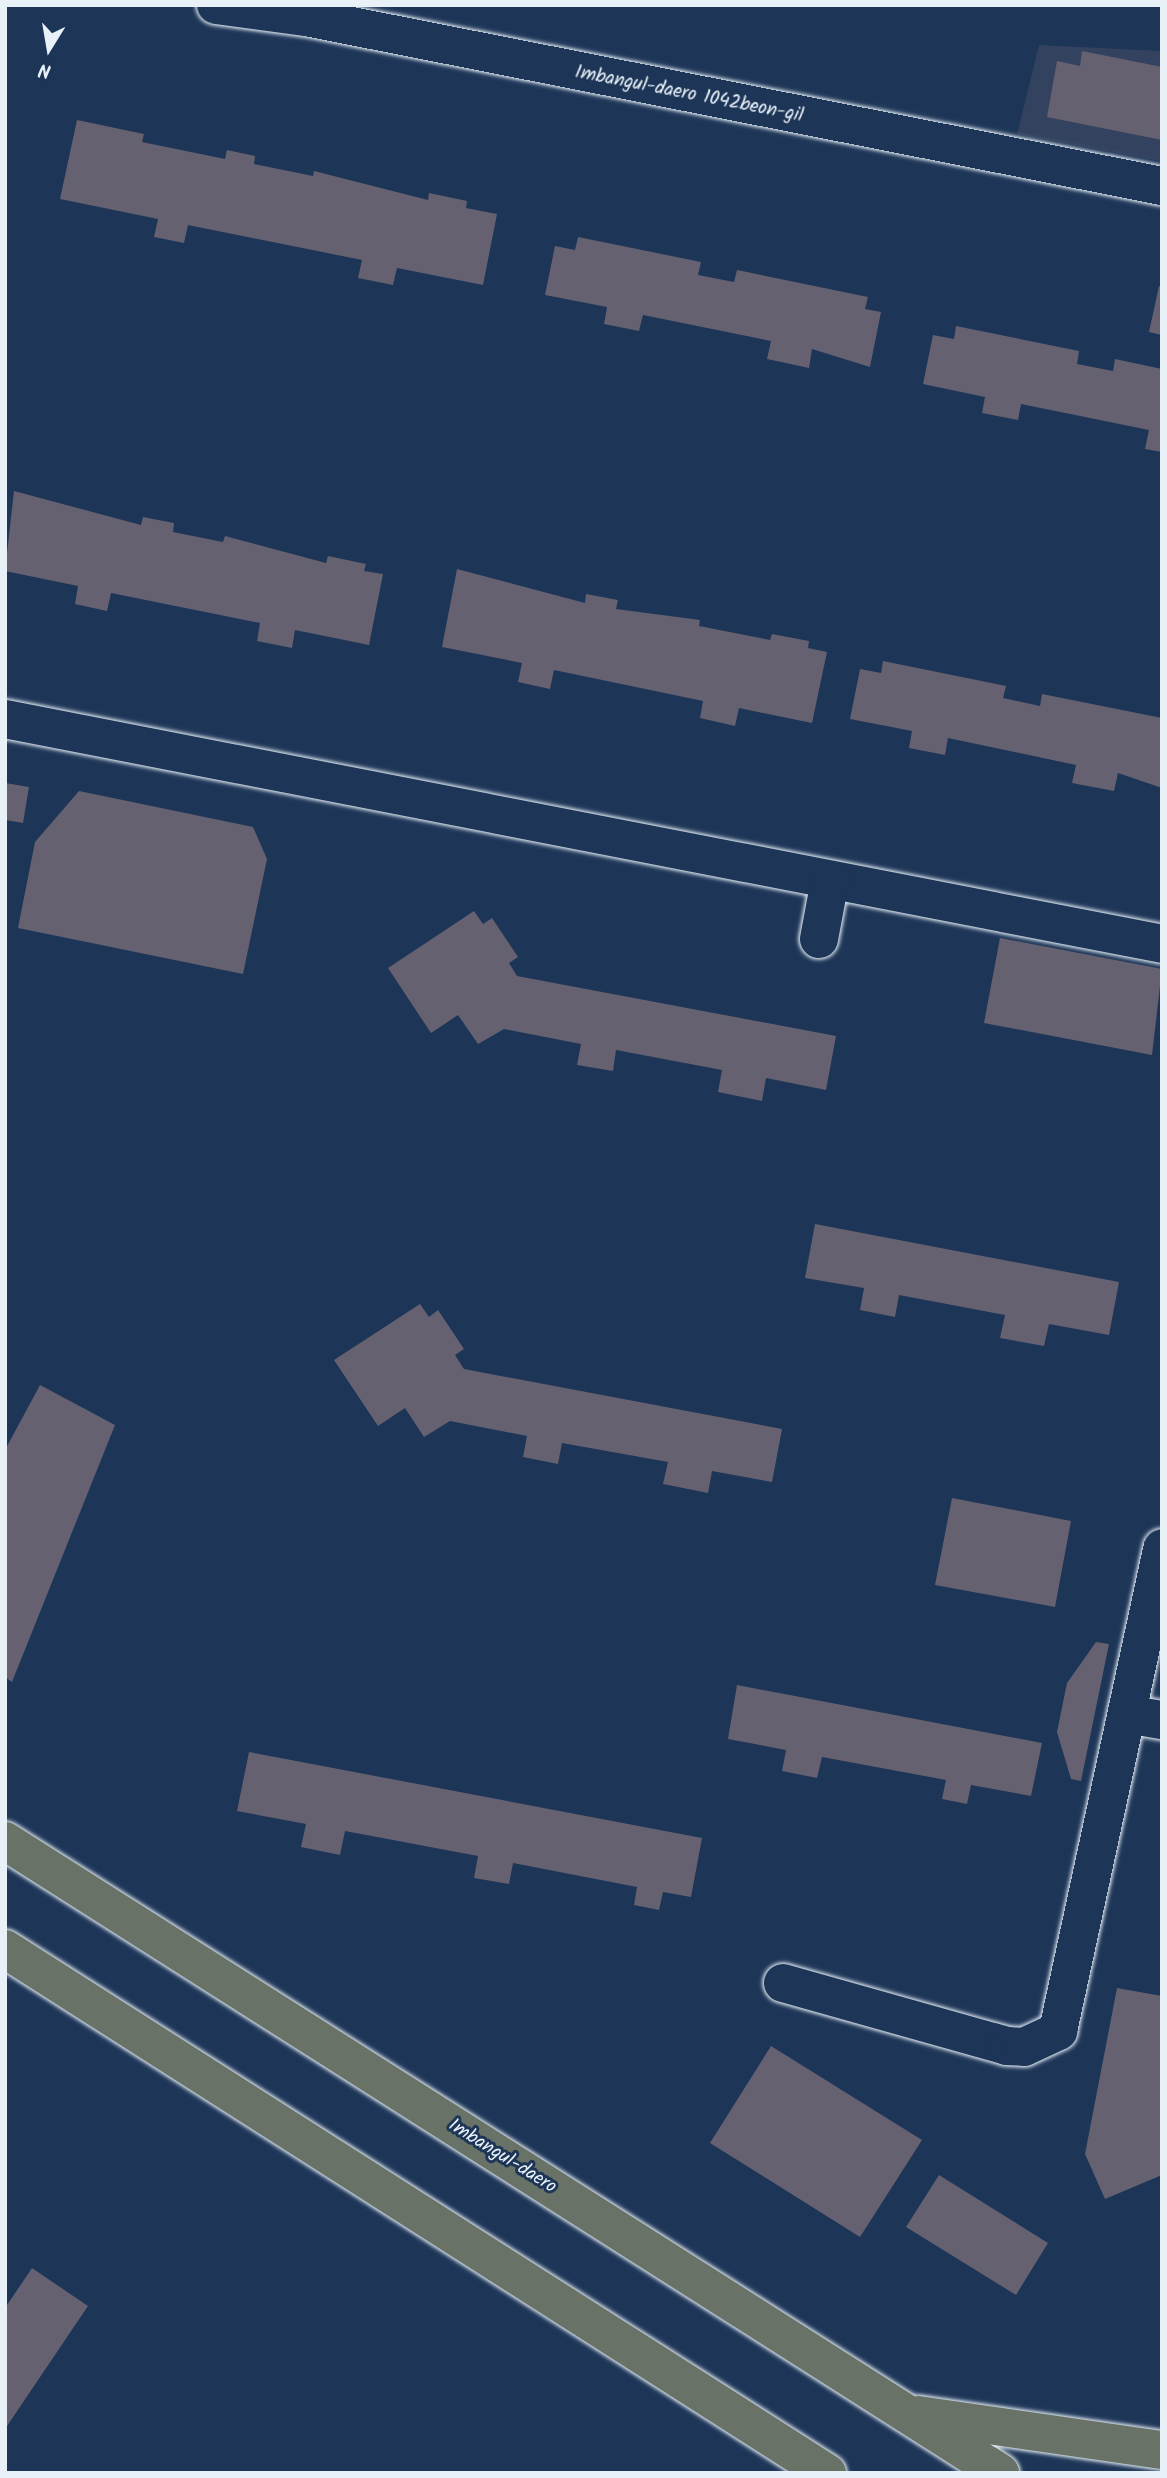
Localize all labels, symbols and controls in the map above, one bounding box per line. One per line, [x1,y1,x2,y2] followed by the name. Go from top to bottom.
[14,14,84,84] north arrow
[36,54,54,85] text: N
[573,62,805,128] street label: Imbangul-daero 1042beon-gil
[444,2115,560,2199] street label: Imbangul-daero

